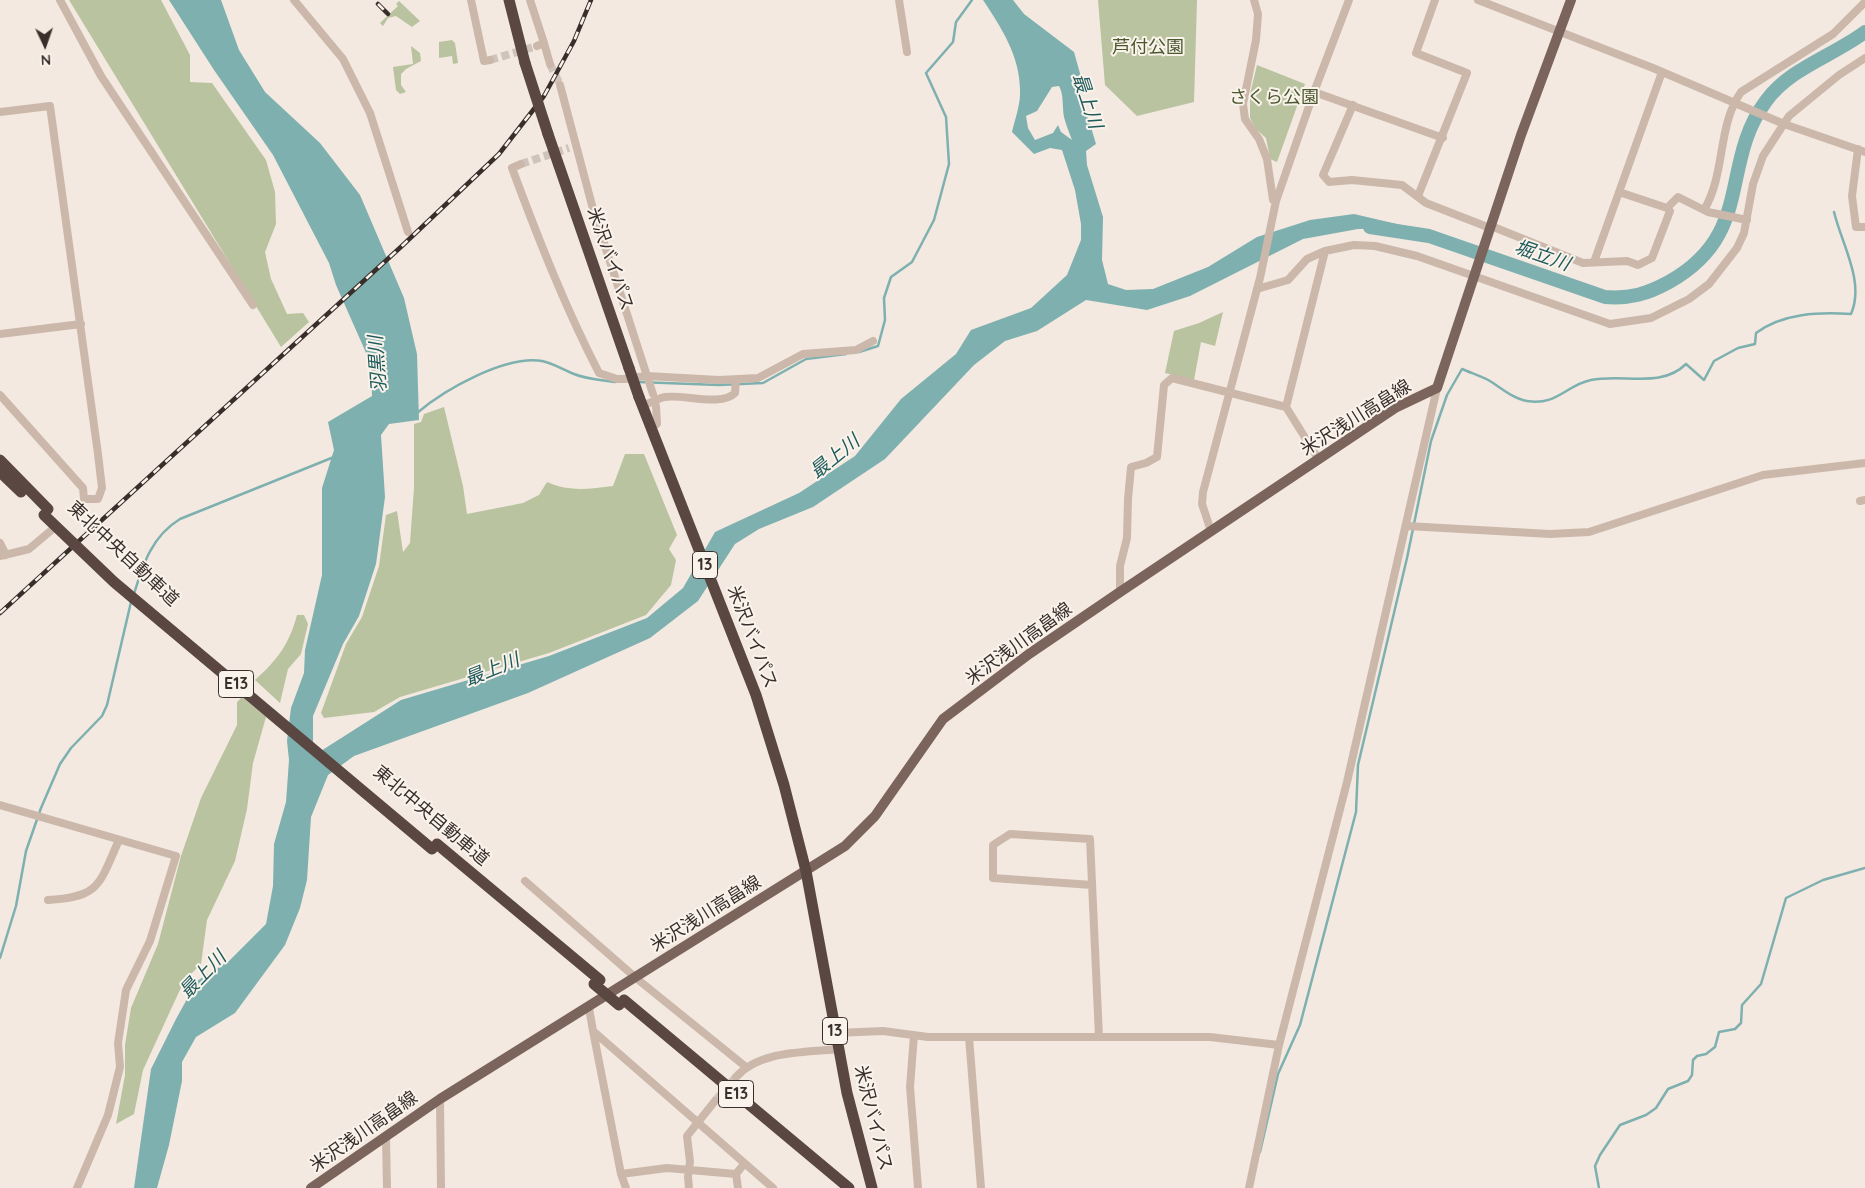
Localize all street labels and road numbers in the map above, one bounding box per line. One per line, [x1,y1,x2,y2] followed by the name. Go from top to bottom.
[582,204,638,314] street label: 米沢バイパス
[1297,375,1415,461] street label: 米沢浅川高畠線
[63,497,183,611] street label: 東北中央自動車道
[692,552,718,578] road number: 13
[723,583,781,691] street label: 米沢バイパス
[962,598,1076,690] street label: 米沢浅川高畠線
[218,671,254,698] road number: E13
[369,761,493,871] street label: 東北中央自動車道
[647,871,765,957] street label: 米沢浅川高畠線
[822,1018,848,1044] road number: 13
[849,1063,897,1173] street label: 米沢バイパス
[718,1080,754,1108] road number: E13
[306,1087,422,1177] street label: 米沢浅川高畠線

